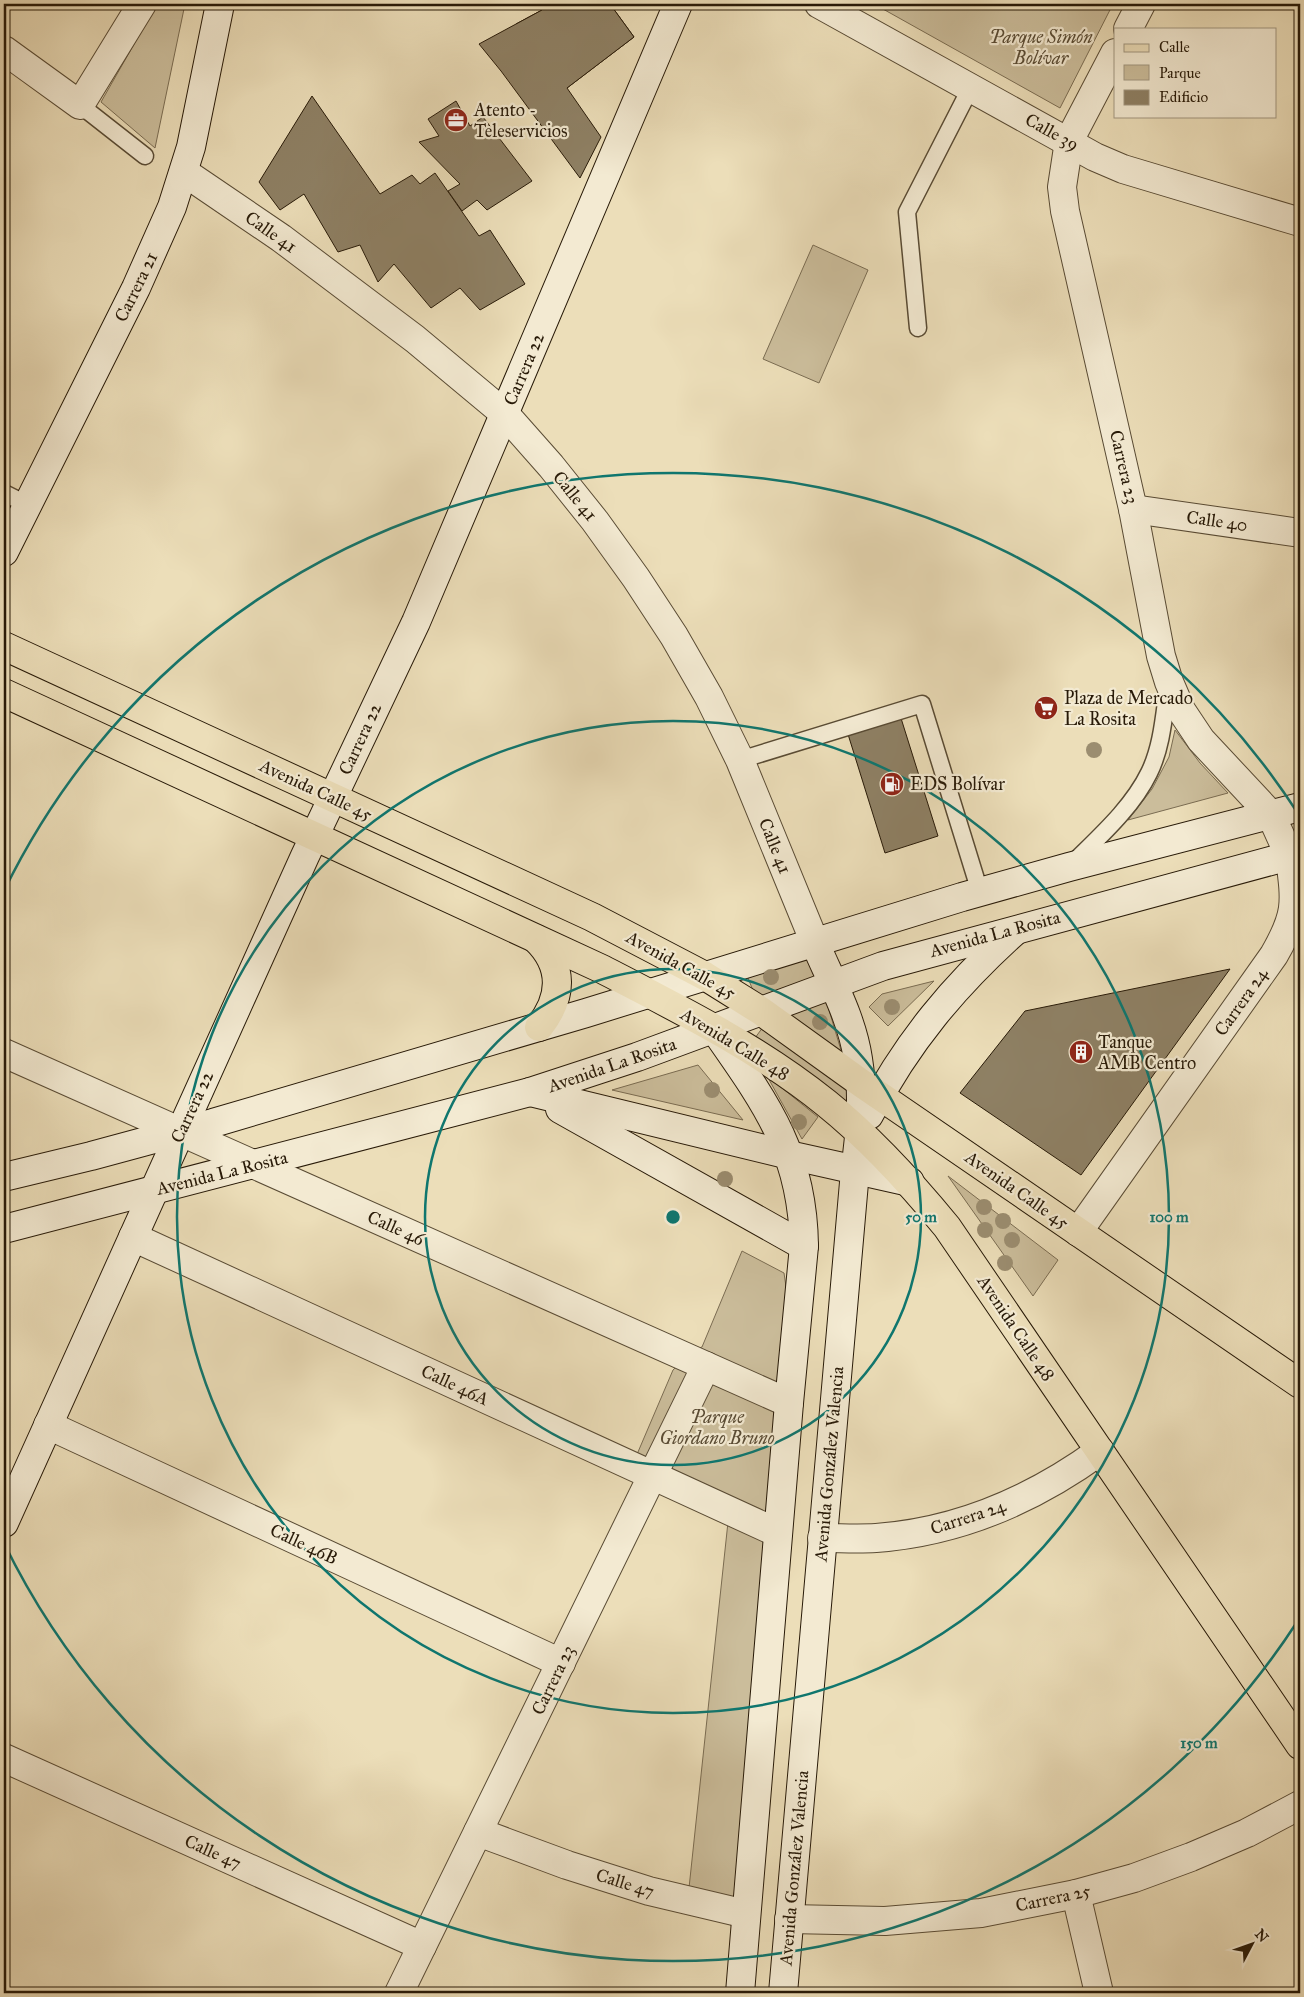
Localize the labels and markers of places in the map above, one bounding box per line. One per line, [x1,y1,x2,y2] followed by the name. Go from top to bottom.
[473,99,568,142] place label: Atento - Teleservicios
[443,107,469,133] office icon: Atento - Teleservicios
[1064,687,1193,730] place label: Plaza de Mercado La Rosita
[1033,695,1059,721] supermarket icon: Plaza de Mercado La Rosita
[879,771,905,797] fuel station icon: EDS Bolívar
[910,773,1005,795] place label: EDS Bolívar
[1097,1031,1196,1074] place label: Tanque AMB Centro
[1068,1039,1094,1065] building icon: Tanque AMB Centro
[664,1208,682,1226] centre of rings

